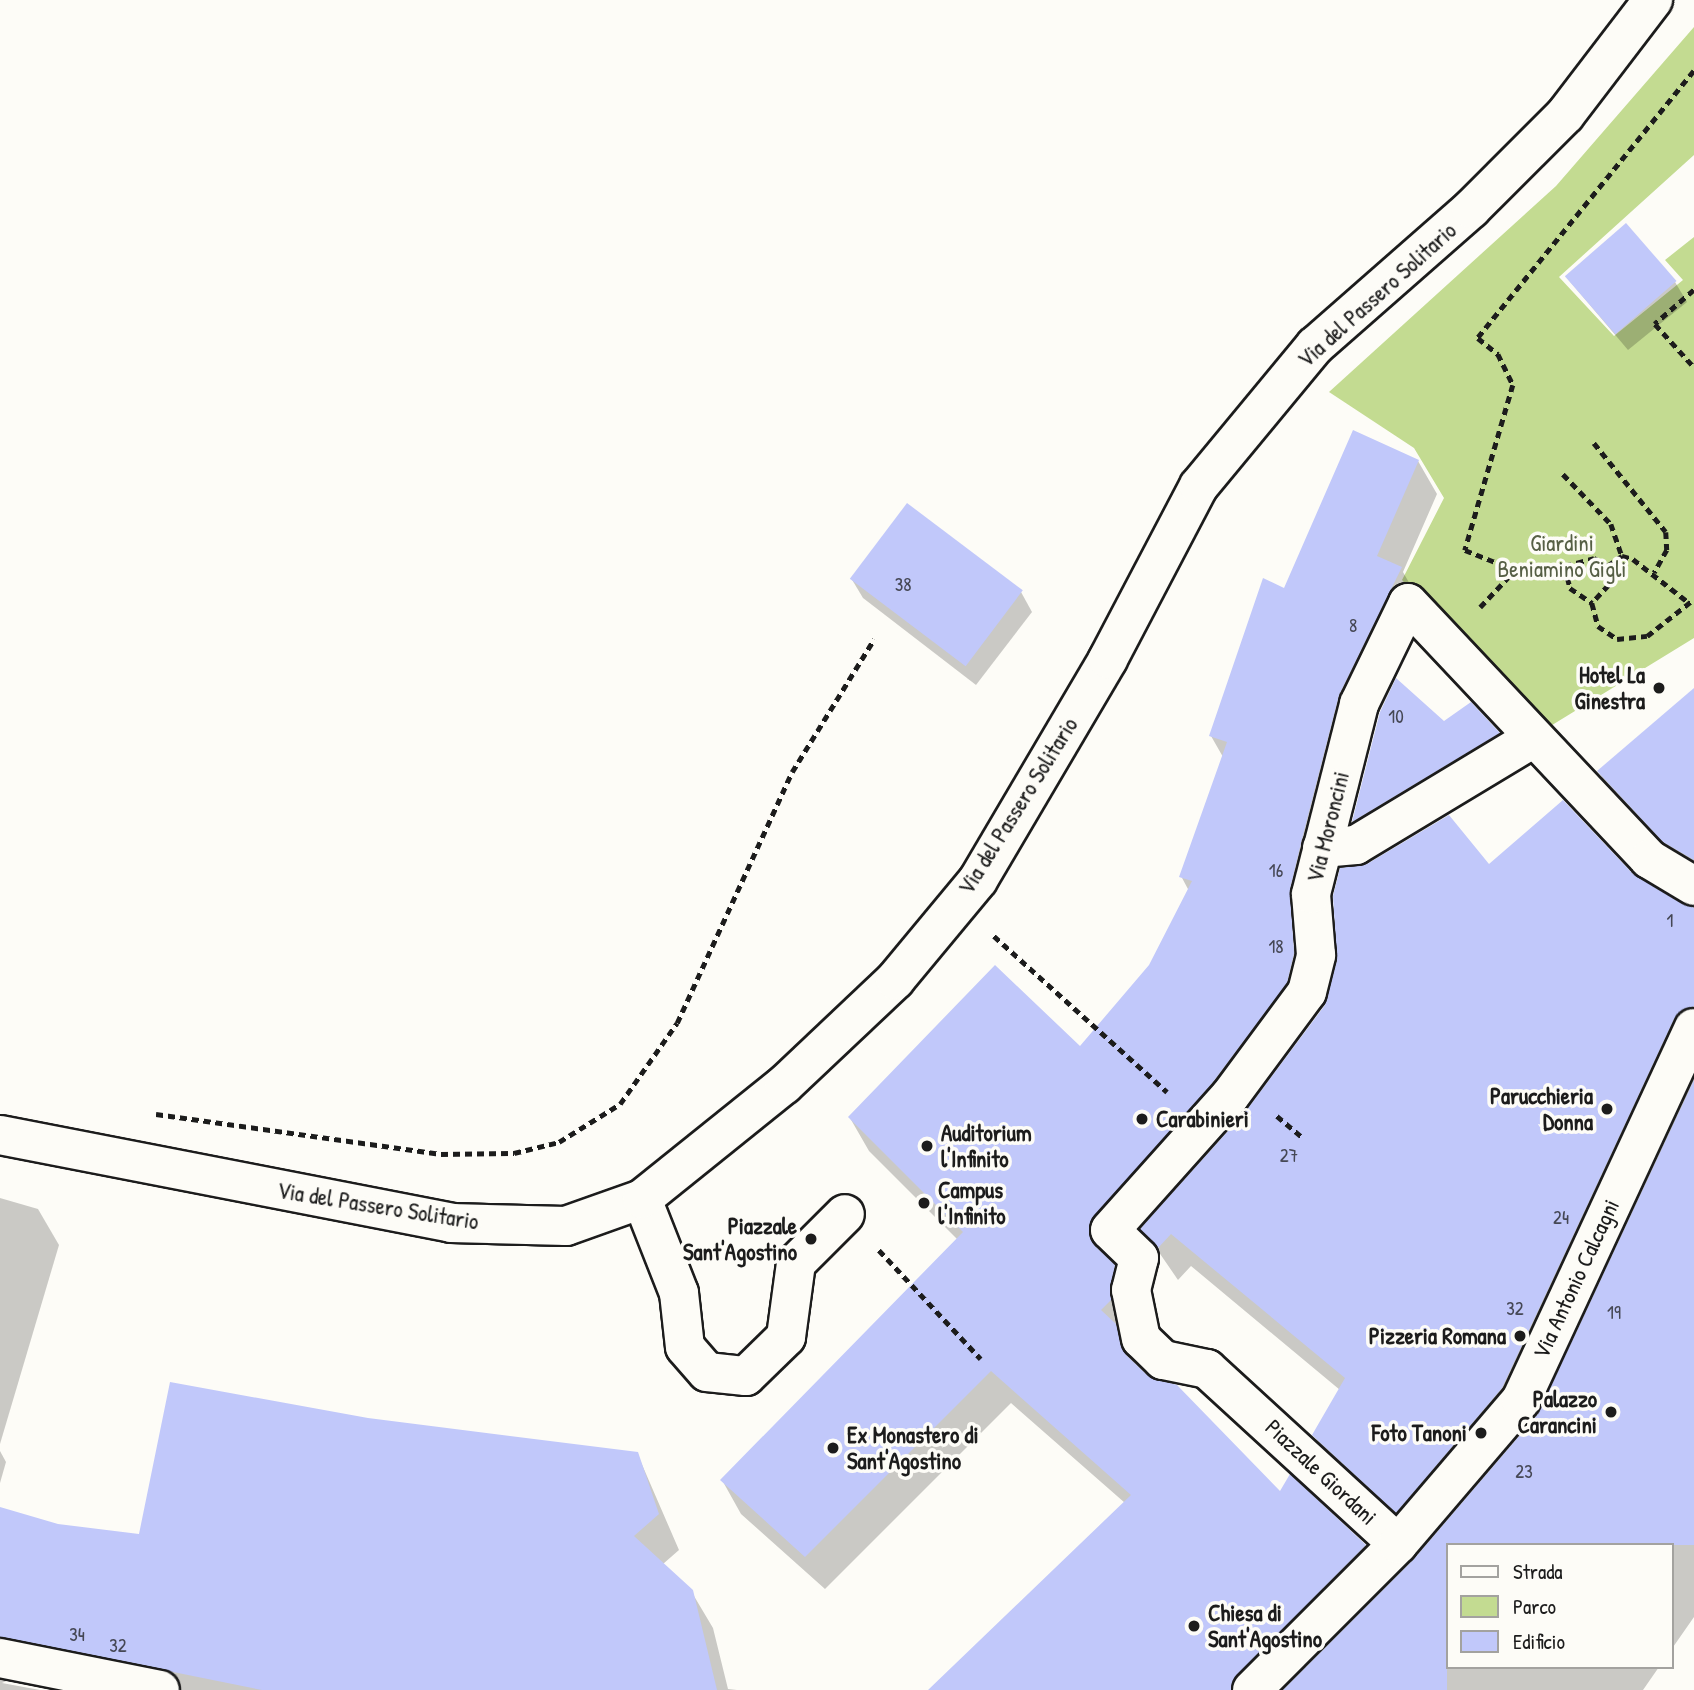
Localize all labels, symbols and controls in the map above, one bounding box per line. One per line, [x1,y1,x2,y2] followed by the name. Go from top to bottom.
[1292,217,1462,373] street label: Via del Passero Solitario
[1498,529,1626,583] park label: Giardini Beniamino Gigli
[895,574,911,596] house number: 38
[1349,615,1357,637] house number: 8
[1575,661,1645,715] place label: Hotel La Ginestra
[1651,680,1667,696] marker: Hotel La Ginestra
[1388,706,1404,728] house number: 10
[952,712,1084,900] street label: Via del Passero Solitario
[1301,769,1355,885] street label: Via Moroncini
[1269,860,1283,882] house number: 16
[1667,910,1673,932] house number: 1
[1268,936,1284,958] house number: 18
[1490,1082,1593,1136] place label: Parucchieria Donna
[1599,1101,1615,1117] marker: Parucchieria Donna
[1156,1105,1249,1133] place label: Carabinieri
[1134,1111,1150,1127] marker: Carabinieri
[941,1119,1032,1173] place label: Auditorium l'Infinito
[919,1138,935,1154] marker: Auditorium l'Infinito
[1280,1145,1298,1167] house number: 27
[275,1176,481,1236] street label: Via del Passero Solitario
[938,1176,1006,1230] place label: Campus l'Infinito
[916,1195,932,1211] marker: Campus l'Infinito
[1527,1195,1625,1363] street label: Via Antonio Calcagni
[1553,1207,1569,1229] house number: 24
[683,1212,797,1266] place label: Piazzale Sant'Agostino
[803,1231,819,1247] marker: Piazzale Sant'Agostino
[1506,1298,1524,1320] house number: 32
[1607,1302,1621,1324] house number: 19
[1369,1322,1506,1350] place label: Pizzeria Romana
[1512,1328,1528,1344] marker: Pizzeria Romana
[1517,1385,1597,1439] place label: Palazzo Carancini
[1603,1404,1619,1420] marker: Palazzo Carancini
[1260,1413,1382,1531] street label: Piazzale Giordani
[1372,1419,1467,1447] place label: Foto Tanoni
[847,1421,979,1475] place label: Ex Monastero di Sant'Agostino
[1473,1425,1489,1441] marker: Foto Tanoni
[825,1440,841,1456] marker: Ex Monastero di Sant'Agostino
[1515,1461,1533,1483] house number: 23
[1446,1543,1673,1669] legend
[1513,1557,1563,1586] text: Strada
[1513,1592,1556,1621] text: Parco
[1208,1599,1322,1653] place label: Chiesa di Sant'Agostino
[1186,1618,1202,1634] marker: Chiesa di Sant'Agostino
[69,1624,85,1646] house number: 34
[1513,1627,1565,1656] text: Edificio
[109,1635,127,1657] house number: 32

